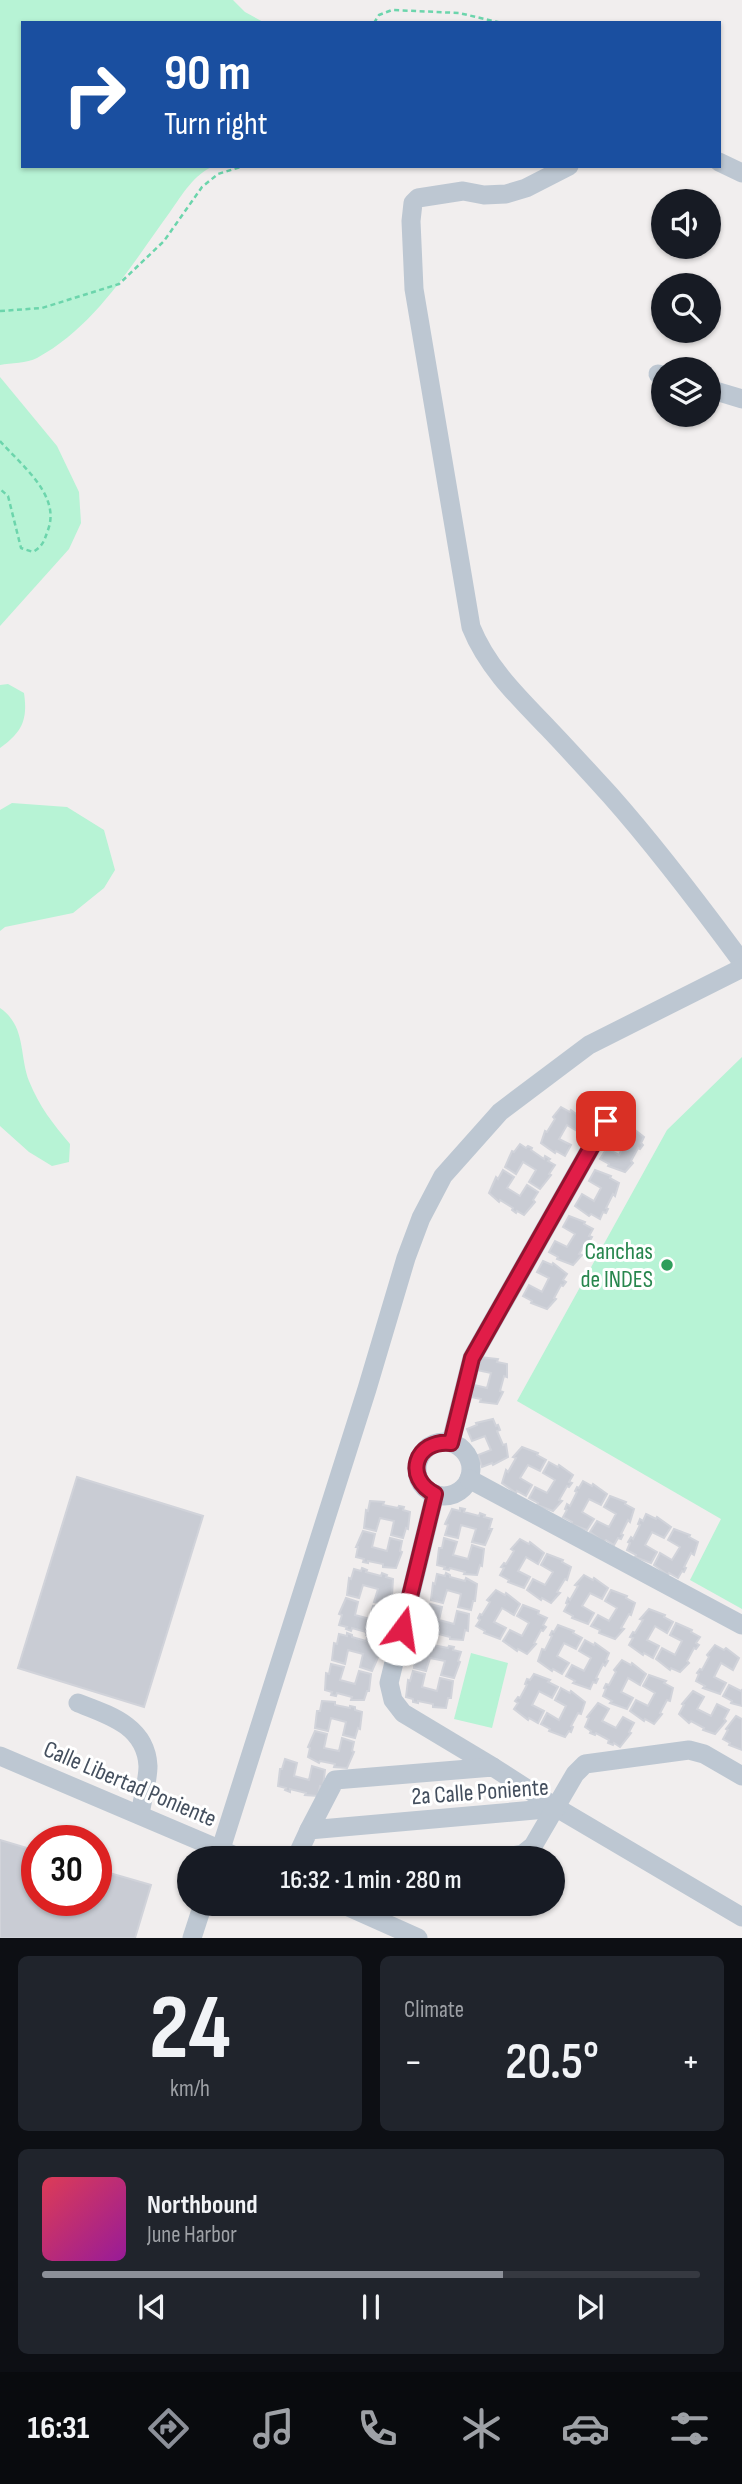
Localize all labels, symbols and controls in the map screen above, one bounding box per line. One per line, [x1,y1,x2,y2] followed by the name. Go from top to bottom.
[164,45,251,104] text: 90 m
[49,49,140,140] icon: right
[164,105,268,144] text: Turn right
[651,189,721,427] map controls
[651,189,721,259] button: sound
[651,273,721,343] button: search
[651,357,721,427] button: layers
[576,1091,636,1151] pin
[587,1102,625,1140] icon: arrive
[580,1237,653,1294] place label: Canchas de INDES
[659,1257,675,1273] marker: Canchas de INDES
[365,1592,439,1666] position arrow
[39,1735,221,1833] street label: Calle Libertad Poniente
[410,1773,550,1811] street label: 2a Calle Poniente
[21,1825,112,1916] speed limit sign: 30
[281,1865,461,1896] text: 16:32 · 1 min · 280 m
[149,1975,231,2084] text: 24
[404,1996,464,2024] text: Climate
[505,2031,599,2094] text: 20.5°
[404,2040,423,2085] text: −
[681,2040,700,2085] text: +
[170,2075,210,2103] text: km/h
[147,2190,258,2221] text: Northbound
[147,2221,237,2249] text: June Harbor
[133,2288,171,2326] icon: previous
[352,2288,390,2326] icon: pause
[571,2288,609,2326] icon: next
[144,2404,193,2453] icon: directions
[249,2404,298,2453] icon: music
[353,2404,402,2453] icon: phone
[457,2404,506,2453] icon: climate
[561,2404,610,2453] icon: car
[665,2404,714,2453] icon: filters
[28,2409,89,2448] text: 16:31

